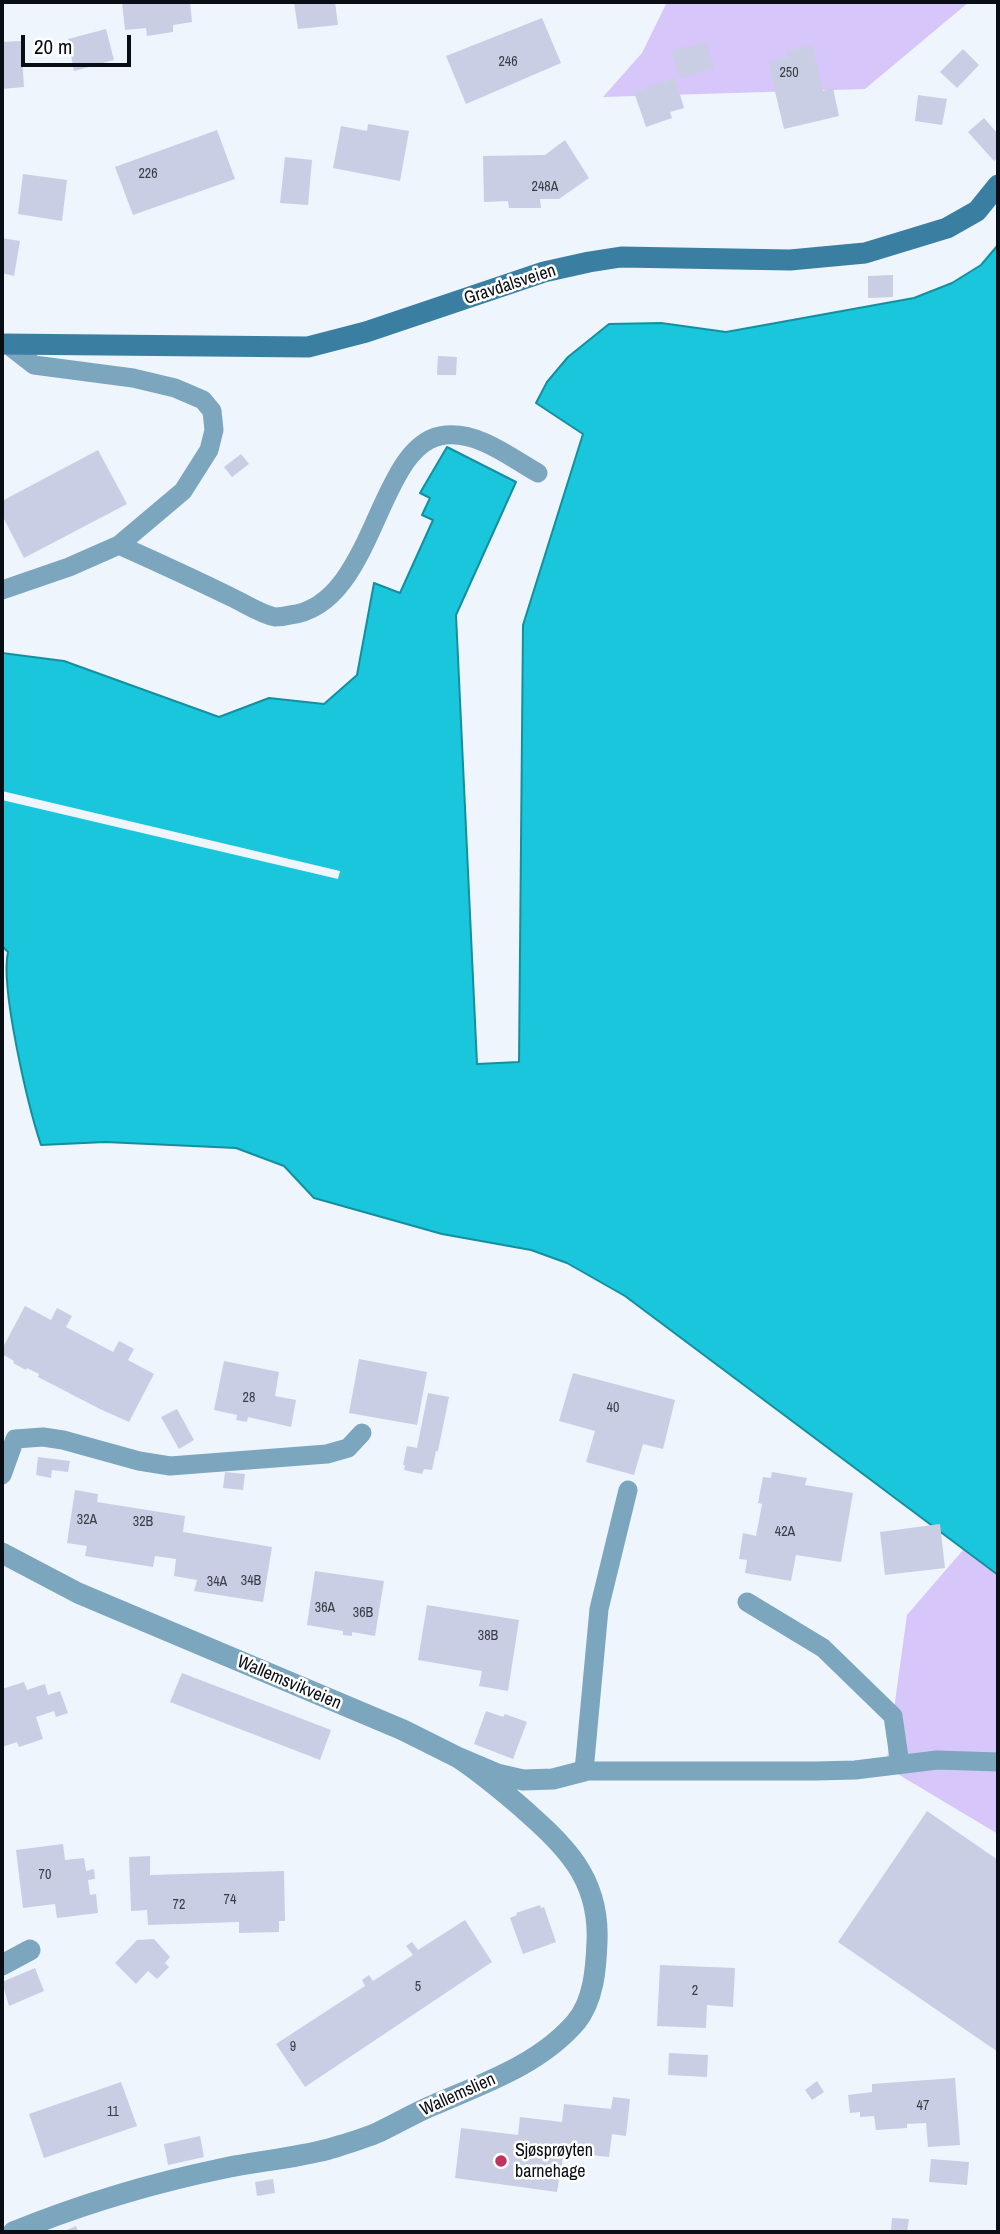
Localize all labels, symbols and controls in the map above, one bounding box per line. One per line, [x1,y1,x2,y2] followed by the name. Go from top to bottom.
[24,21,135,65] scale bar
[34,32,72,61] text: 20 m
[498,54,518,70] house number: 246
[779,65,799,81] house number: 250
[138,166,158,182] house number: 226
[532,179,558,195] house number: 248A
[461,260,559,310] street label: Gravdalsveien
[243,1390,255,1406] house number: 28
[607,1400,619,1416] house number: 40
[77,1512,97,1528] house number: 32A
[133,1514,153,1530] house number: 32B
[775,1524,795,1540] house number: 42A
[241,1573,261,1589] house number: 34B
[207,1574,227,1590] house number: 34A
[315,1600,335,1616] house number: 36A
[353,1605,373,1621] house number: 36B
[478,1628,498,1644] house number: 38B
[234,1651,344,1715] street label: Wallemsvikveien
[39,1867,51,1883] house number: 70
[224,1892,236,1908] house number: 74
[173,1897,185,1913] house number: 72
[415,1979,421,1995] house number: 5
[692,1983,698,1999] house number: 2
[290,2039,296,2055] house number: 9
[417,2069,499,2121] street label: Wallemslien
[917,2098,929,2114] house number: 47
[107,2104,119,2120] house number: 11
[515,2140,593,2182] place label: Sjøsprøyten barnehage
[493,2153,509,2169] marker: Sjøsprøyten barnehage

